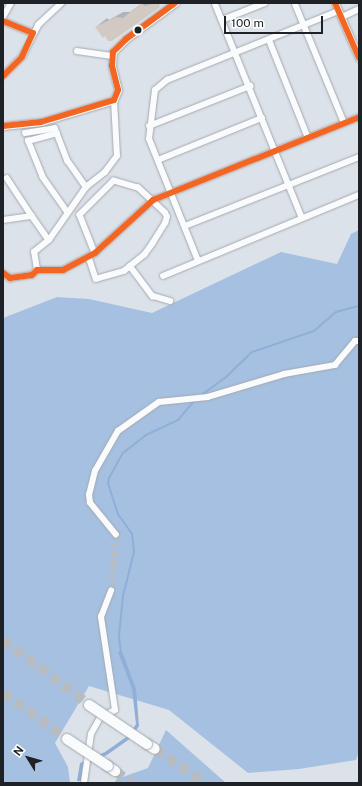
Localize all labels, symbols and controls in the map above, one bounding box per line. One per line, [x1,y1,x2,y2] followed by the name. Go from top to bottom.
[226,8,325,34] scale bar
[231,16,264,30] text: 100 m
[133,25,143,35] unlabelled marker
[8,738,48,778] north arrow
[11,744,26,758] text: N

